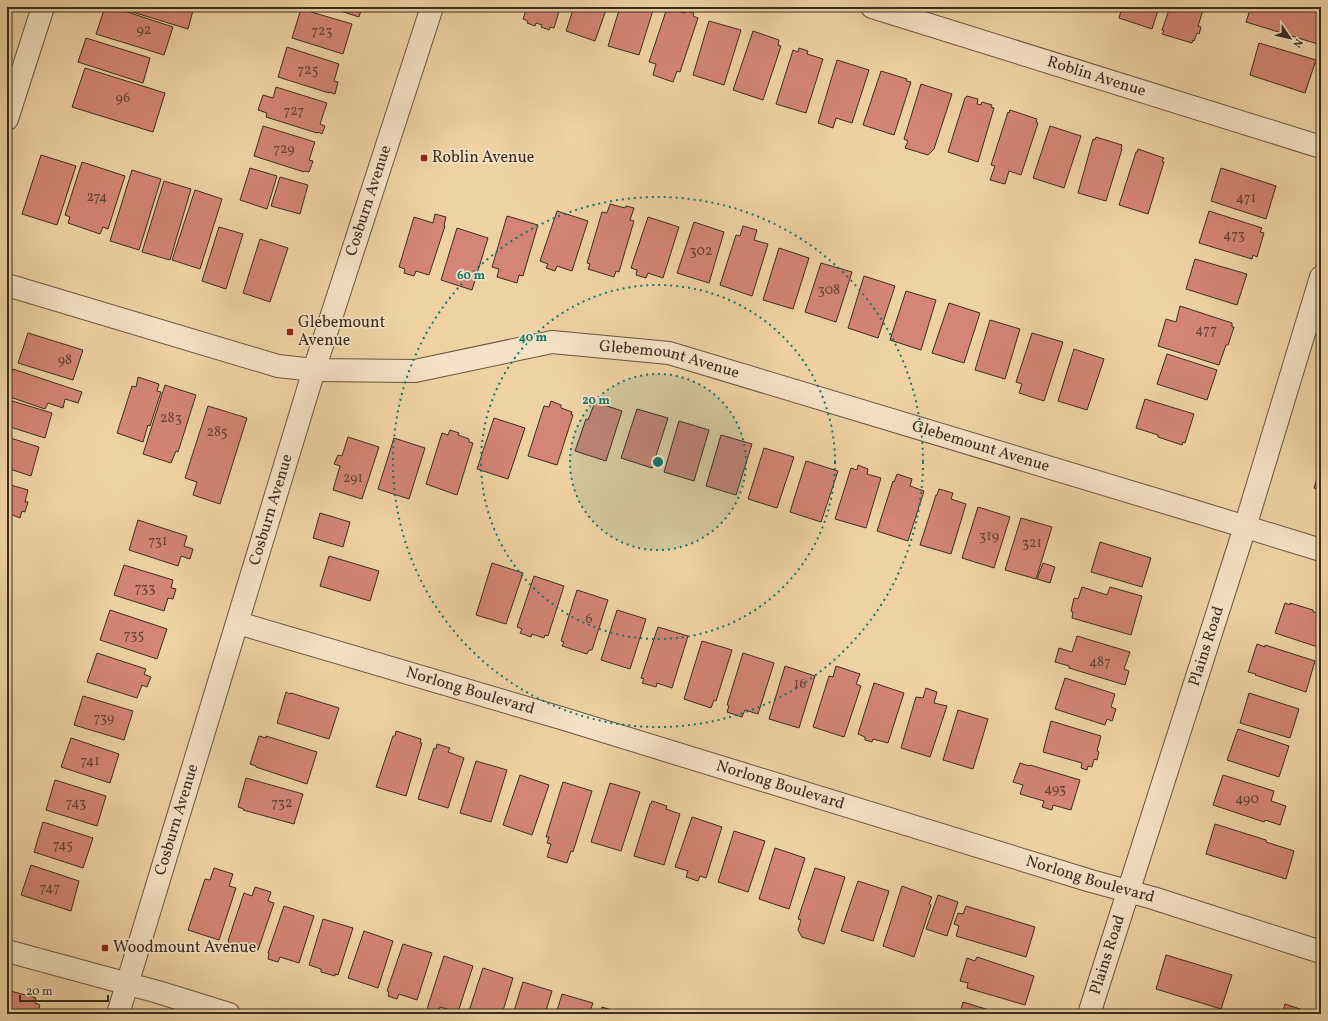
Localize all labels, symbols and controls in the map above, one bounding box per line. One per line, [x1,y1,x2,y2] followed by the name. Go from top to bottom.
[1270,18,1310,58] north arrow
[137,21,151,40] house number: 92
[312,22,332,41] house number: 723
[1289,35,1306,50] text: N
[1044,51,1148,103] street label: Roblin Avenue
[298,61,318,80] house number: 725
[116,89,130,108] house number: 96
[284,102,304,121] house number: 727
[273,140,295,159] house number: 729
[341,143,397,259] street label: Cosburn Avenue
[432,147,534,169] place label: Roblin Avenue
[419,153,429,163] marker: Roblin Avenue
[87,188,107,207] house number: 274
[1236,189,1256,208] house number: 471
[1223,226,1245,245] house number: 473
[690,242,712,261] house number: 302
[457,268,485,284] text: 60 m
[818,281,840,300] house number: 308
[298,312,386,352] place label: Glebemount Avenue
[1195,321,1217,340] house number: 477
[285,327,295,337] marker: Glebemount Avenue
[519,330,548,346] text: 40 m
[598,335,742,385] street label: Glebemount Avenue
[58,351,72,370] house number: 98
[582,393,610,409] text: 20 m
[160,409,182,428] house number: 283
[909,416,1052,478] street label: Glebemount Avenue
[206,423,228,442] house number: 285
[244,451,299,568] street label: Cosburn Avenue
[651,455,665,469] centre of rings
[343,469,363,488] house number: 291
[979,527,999,546] house number: 319
[149,532,167,551] house number: 731
[1022,534,1042,553] house number: 321
[135,579,155,598] house number: 733
[1184,604,1230,689] street label: Plains Road
[585,610,593,629] house number: 6
[124,626,144,645] house number: 735
[1089,653,1111,672] house number: 487
[403,662,537,721] street label: Norlong Boulevard
[794,675,806,694] house number: 16
[94,709,114,728] house number: 739
[80,752,100,771] house number: 741
[713,755,847,816] street label: Norlong Boulevard
[150,761,204,878] street label: Cosburn Avenue
[1044,780,1066,799] house number: 493
[1235,790,1259,809] house number: 490
[66,794,86,813] house number: 743
[271,794,293,813] house number: 732
[53,836,73,855] house number: 745
[1023,851,1157,909] street label: Norlong Boulevard
[40,879,60,898] house number: 747
[1085,912,1131,998] street label: Plains Road
[113,937,256,959] place label: Woodmount Avenue
[100,943,110,953] marker: Woodmount Avenue
[20,977,108,1003] scale bar
[26,984,53,1000] text: 20 m

